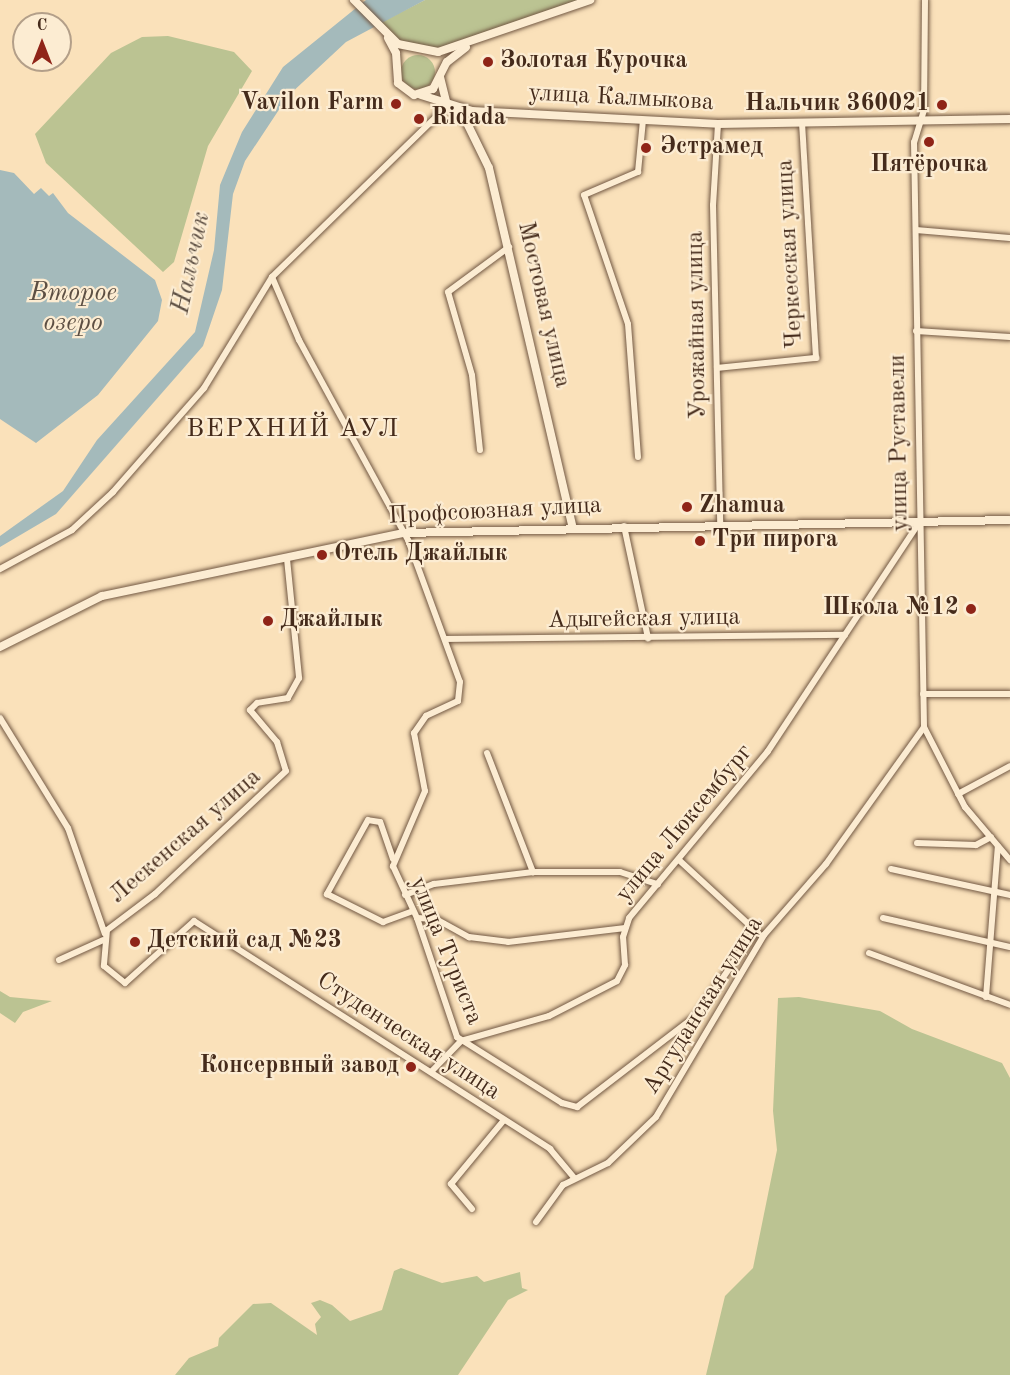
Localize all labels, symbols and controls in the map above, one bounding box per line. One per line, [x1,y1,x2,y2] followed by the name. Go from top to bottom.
[12,12,72,72] north arrow
[37,18,47,34] text: С
[500,48,687,76] place label: Золотая Курочка
[481,55,495,69] marker: Золотая Курочка
[528,80,714,118] street label: улица Калмыкова
[240,90,384,118] place label: Vavilon Farm
[745,91,930,119] place label: Нальчик 360021
[389,97,403,111] marker: Vavilon Farm
[935,98,949,112] marker: Нальчик 360021
[431,105,506,133] place label: Ridada
[412,112,426,126] marker: Ridada
[660,134,763,162] place label: Эстрамед
[922,135,936,149] marker: Пятёрочка
[637,139,655,157] marker: Эстрамед
[870,152,988,180] place label: Пятёрочка
[772,159,810,349] street label: Черкесская улица
[166,209,218,317] water label: Нальчик
[510,219,576,391] street label: Мостовая улица
[682,231,714,419] street label: Урожайная улица
[29,278,117,340] water label: Второе озеро
[884,354,916,532] street label: улица Руставели
[186,414,400,446] district label: ВЕРХНИЙ АУЛ
[388,492,602,532] street label: Профсоюзная улица
[699,493,785,521] place label: Zhamua
[680,500,694,514] marker: Zhamua
[712,527,838,555] place label: Три пирога
[693,534,707,548] marker: Три пирога
[334,541,507,569] place label: Отель Джайлык
[315,548,329,562] marker: Отель Джайлык
[823,595,959,623] place label: Школа №12
[964,602,978,616] marker: Школа №12
[547,604,741,636] street label: Адыгейская улица
[280,607,383,635] place label: Джайлык
[261,614,275,628] marker: Джайлык
[610,739,760,909] street label: улица Люксембург
[104,763,268,911] street label: Лескенская улица
[402,873,488,1029] street label: улица Туриста
[638,912,770,1100] street label: Аргуданская улица
[147,928,342,956] place label: Детский сад №23
[128,935,142,949] marker: Детский сад №23
[311,967,505,1107] street label: Студенческая улица
[199,1053,399,1081] place label: Консервный завод
[404,1060,418,1074] marker: Консервный завод

